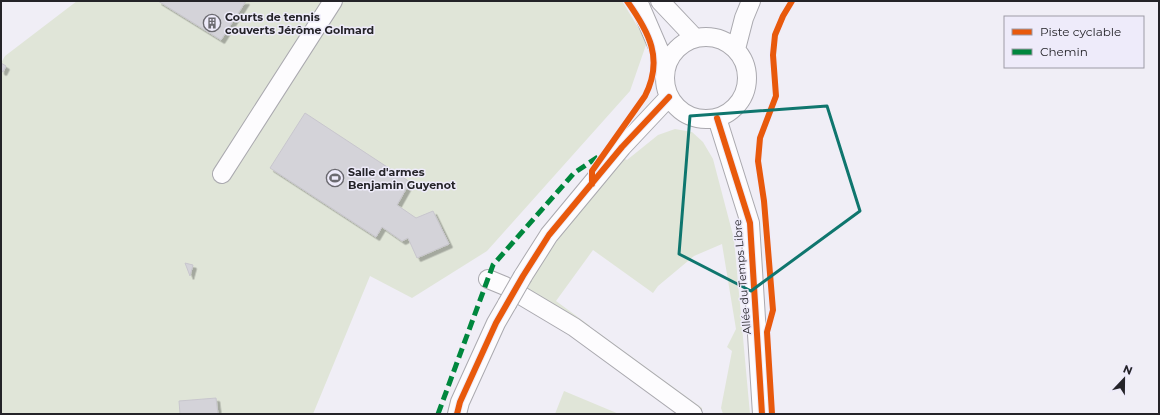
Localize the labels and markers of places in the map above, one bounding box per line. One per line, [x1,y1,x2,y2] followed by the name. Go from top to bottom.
[225,10,374,37] place label: Courts de tennis couverts Jérôme Golmard
[202,13,222,33] building icon: Courts de tennis couverts Jérôme Golmard
[348,165,456,192] place label: Salle d'armes Benjamin Guyenot
[325,168,345,188] sports icon: Salle d'armes Benjamin Guyenot

